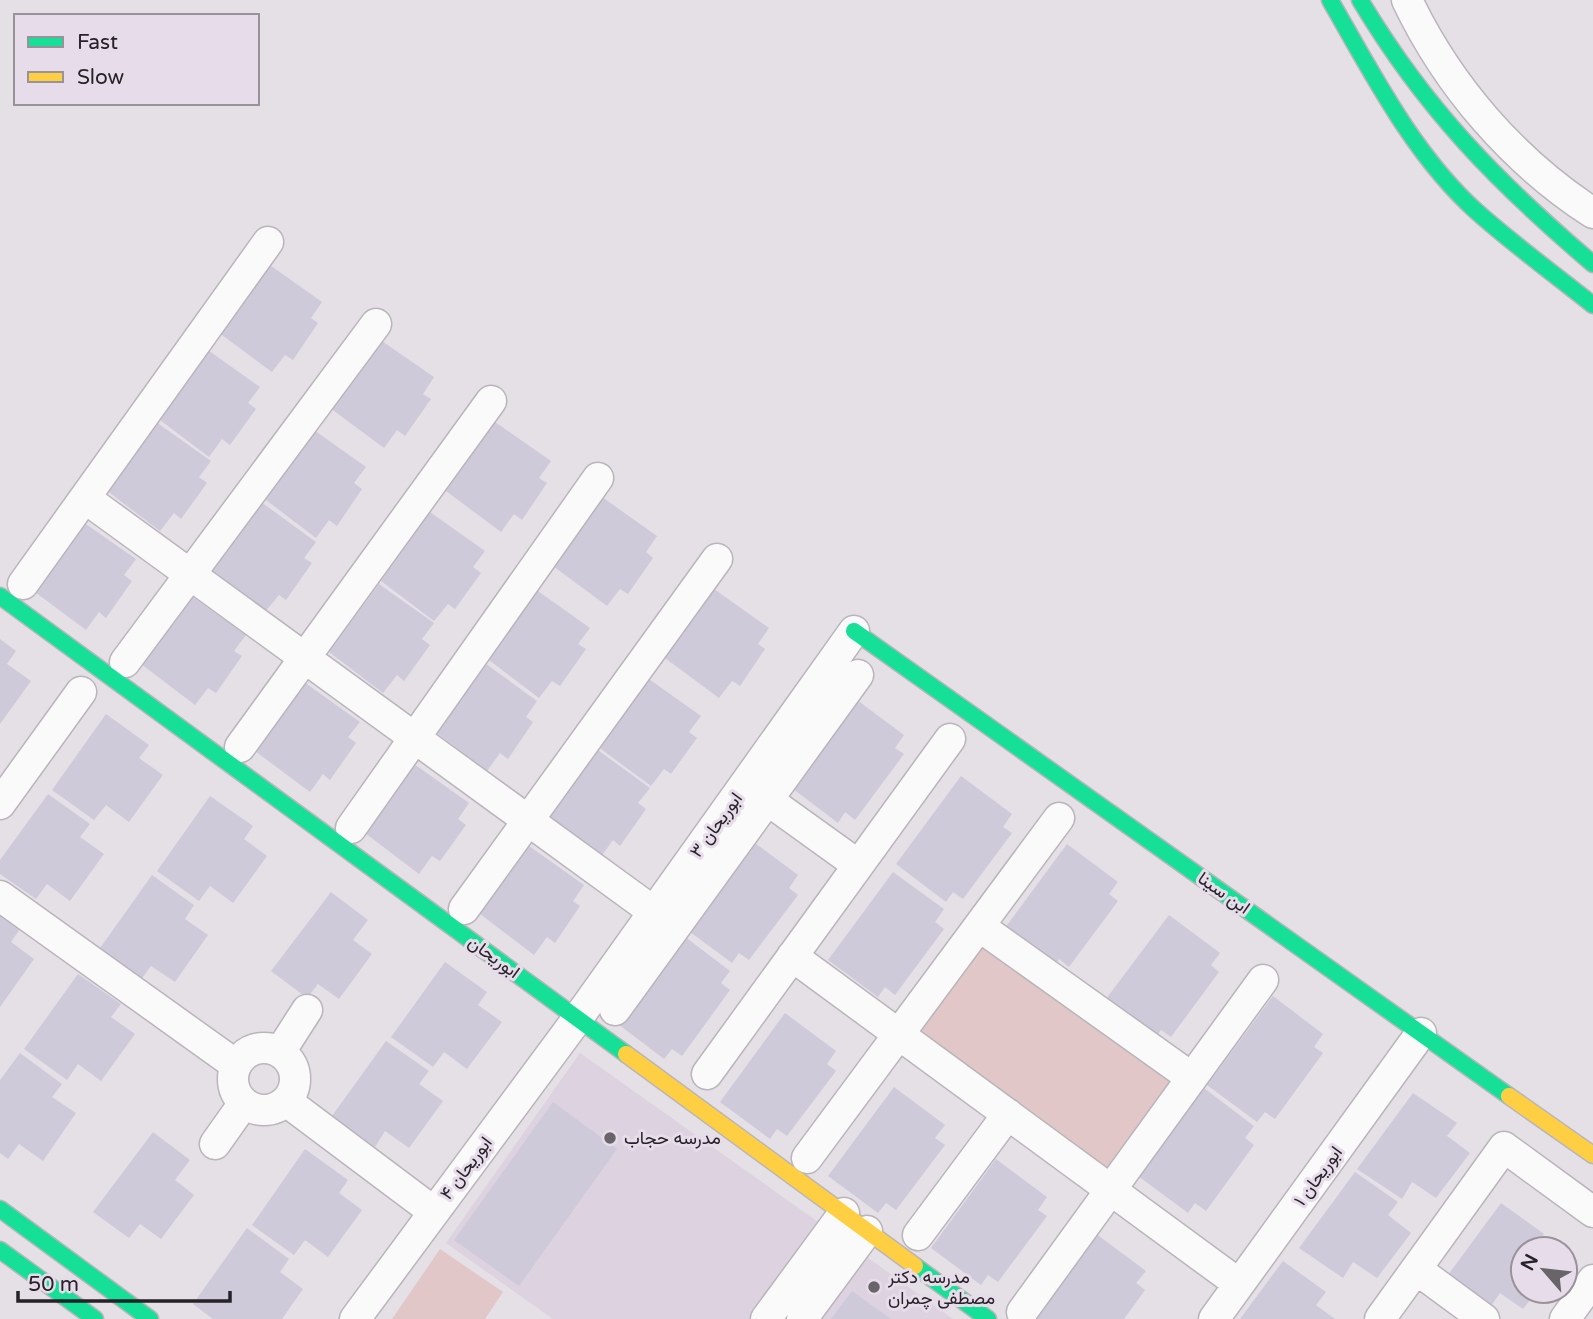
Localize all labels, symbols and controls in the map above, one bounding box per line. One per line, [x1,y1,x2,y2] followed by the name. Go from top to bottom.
[14,14,259,105] legend
[77,30,118,55] text: Fast
[77,65,125,90] text: Slow
[685,788,747,862] street label: ابوریحان ۳
[1194,867,1254,919] street label: ابن سینا
[464,931,524,983] street label: ابوریحان
[624,1127,721,1149] place label: مدرسه حجاب
[602,1130,618,1146] marker: مدرسه حجاب
[435,1132,497,1204] street label: ابوریحان ۴
[1289,1142,1347,1210] street label: ابوریحان ۱
[1509,1235,1579,1305] north arrow
[1517,1251,1543,1274] text: N
[18,1260,229,1304] scale bar
[887,1266,995,1310] place label: مدرسه دکتر مصطفی چمران
[28,1272,79,1297] text: 50 m
[866,1279,882,1295] marker: مدرسه دکتر مصطفی چمران

